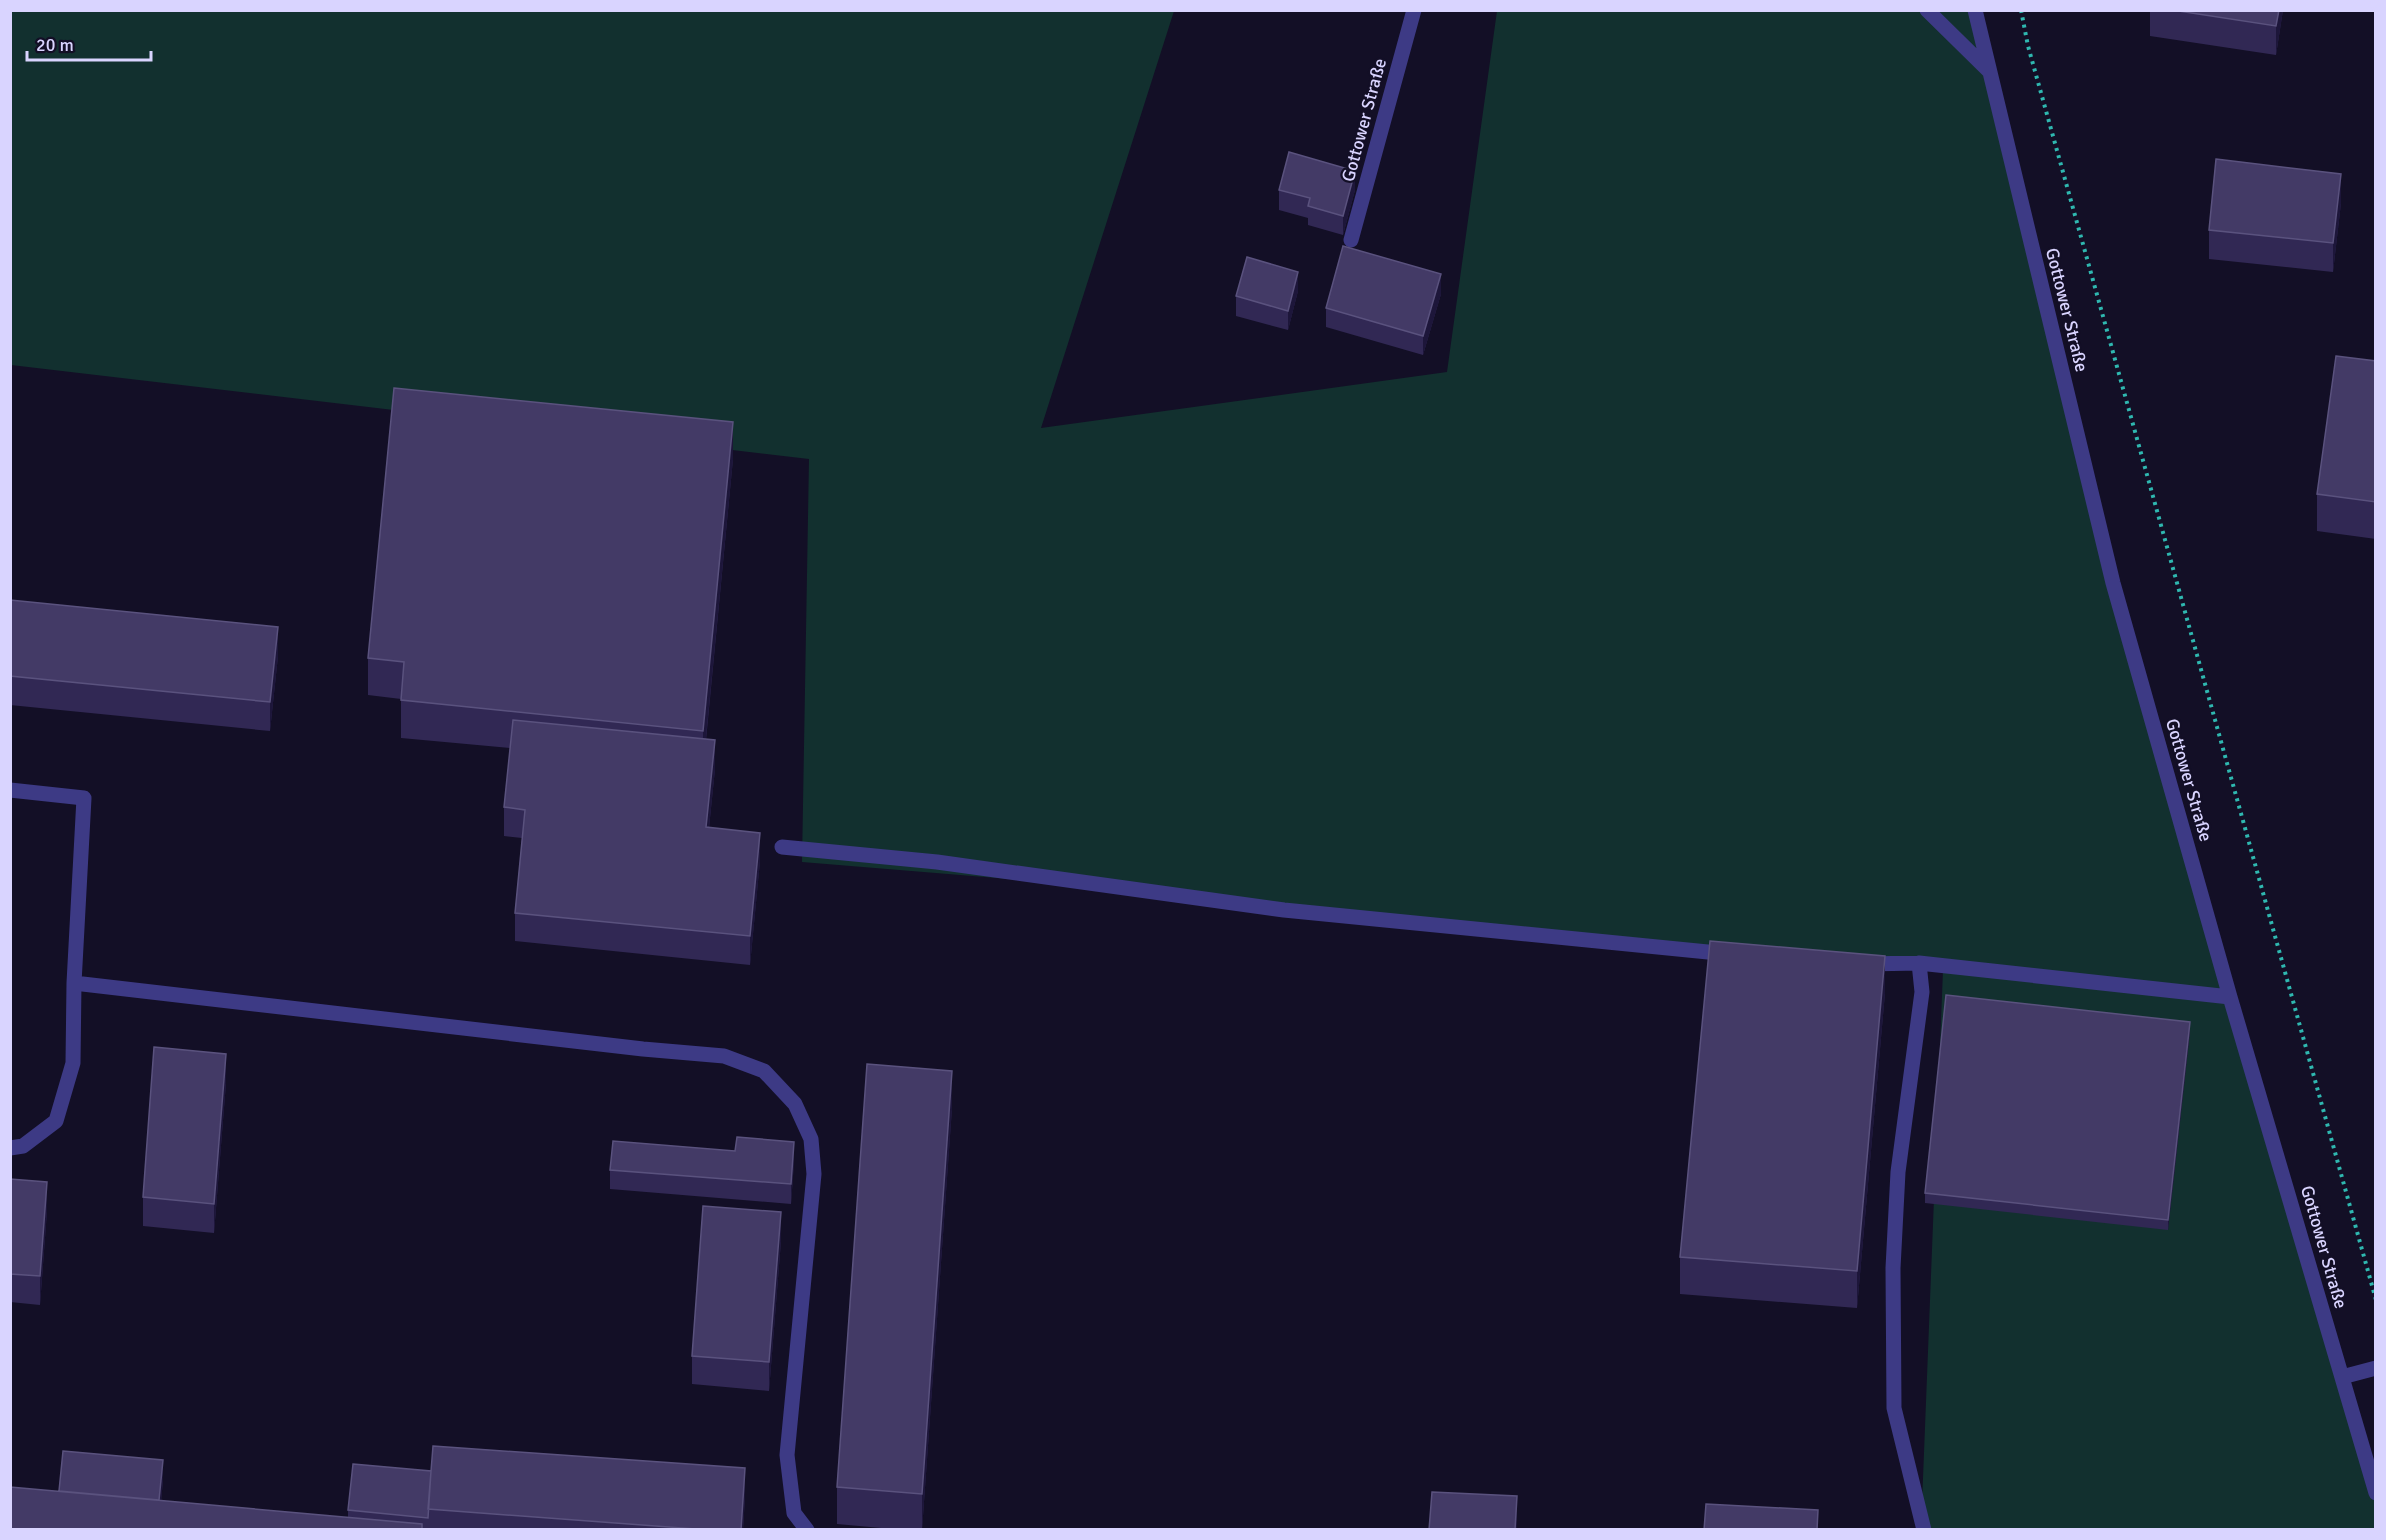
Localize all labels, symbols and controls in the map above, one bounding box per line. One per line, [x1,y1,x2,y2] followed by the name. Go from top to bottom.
[27,24,152,62] scale bar
[36,34,74,56] text: 20 m
[1337,56,1391,184] street label: Gottower Straße
[2041,246,2093,374] street label: Gottower Straße
[2161,716,2217,844] street label: Gottower Straße
[2296,1183,2352,1311] street label: Gottower Straße

